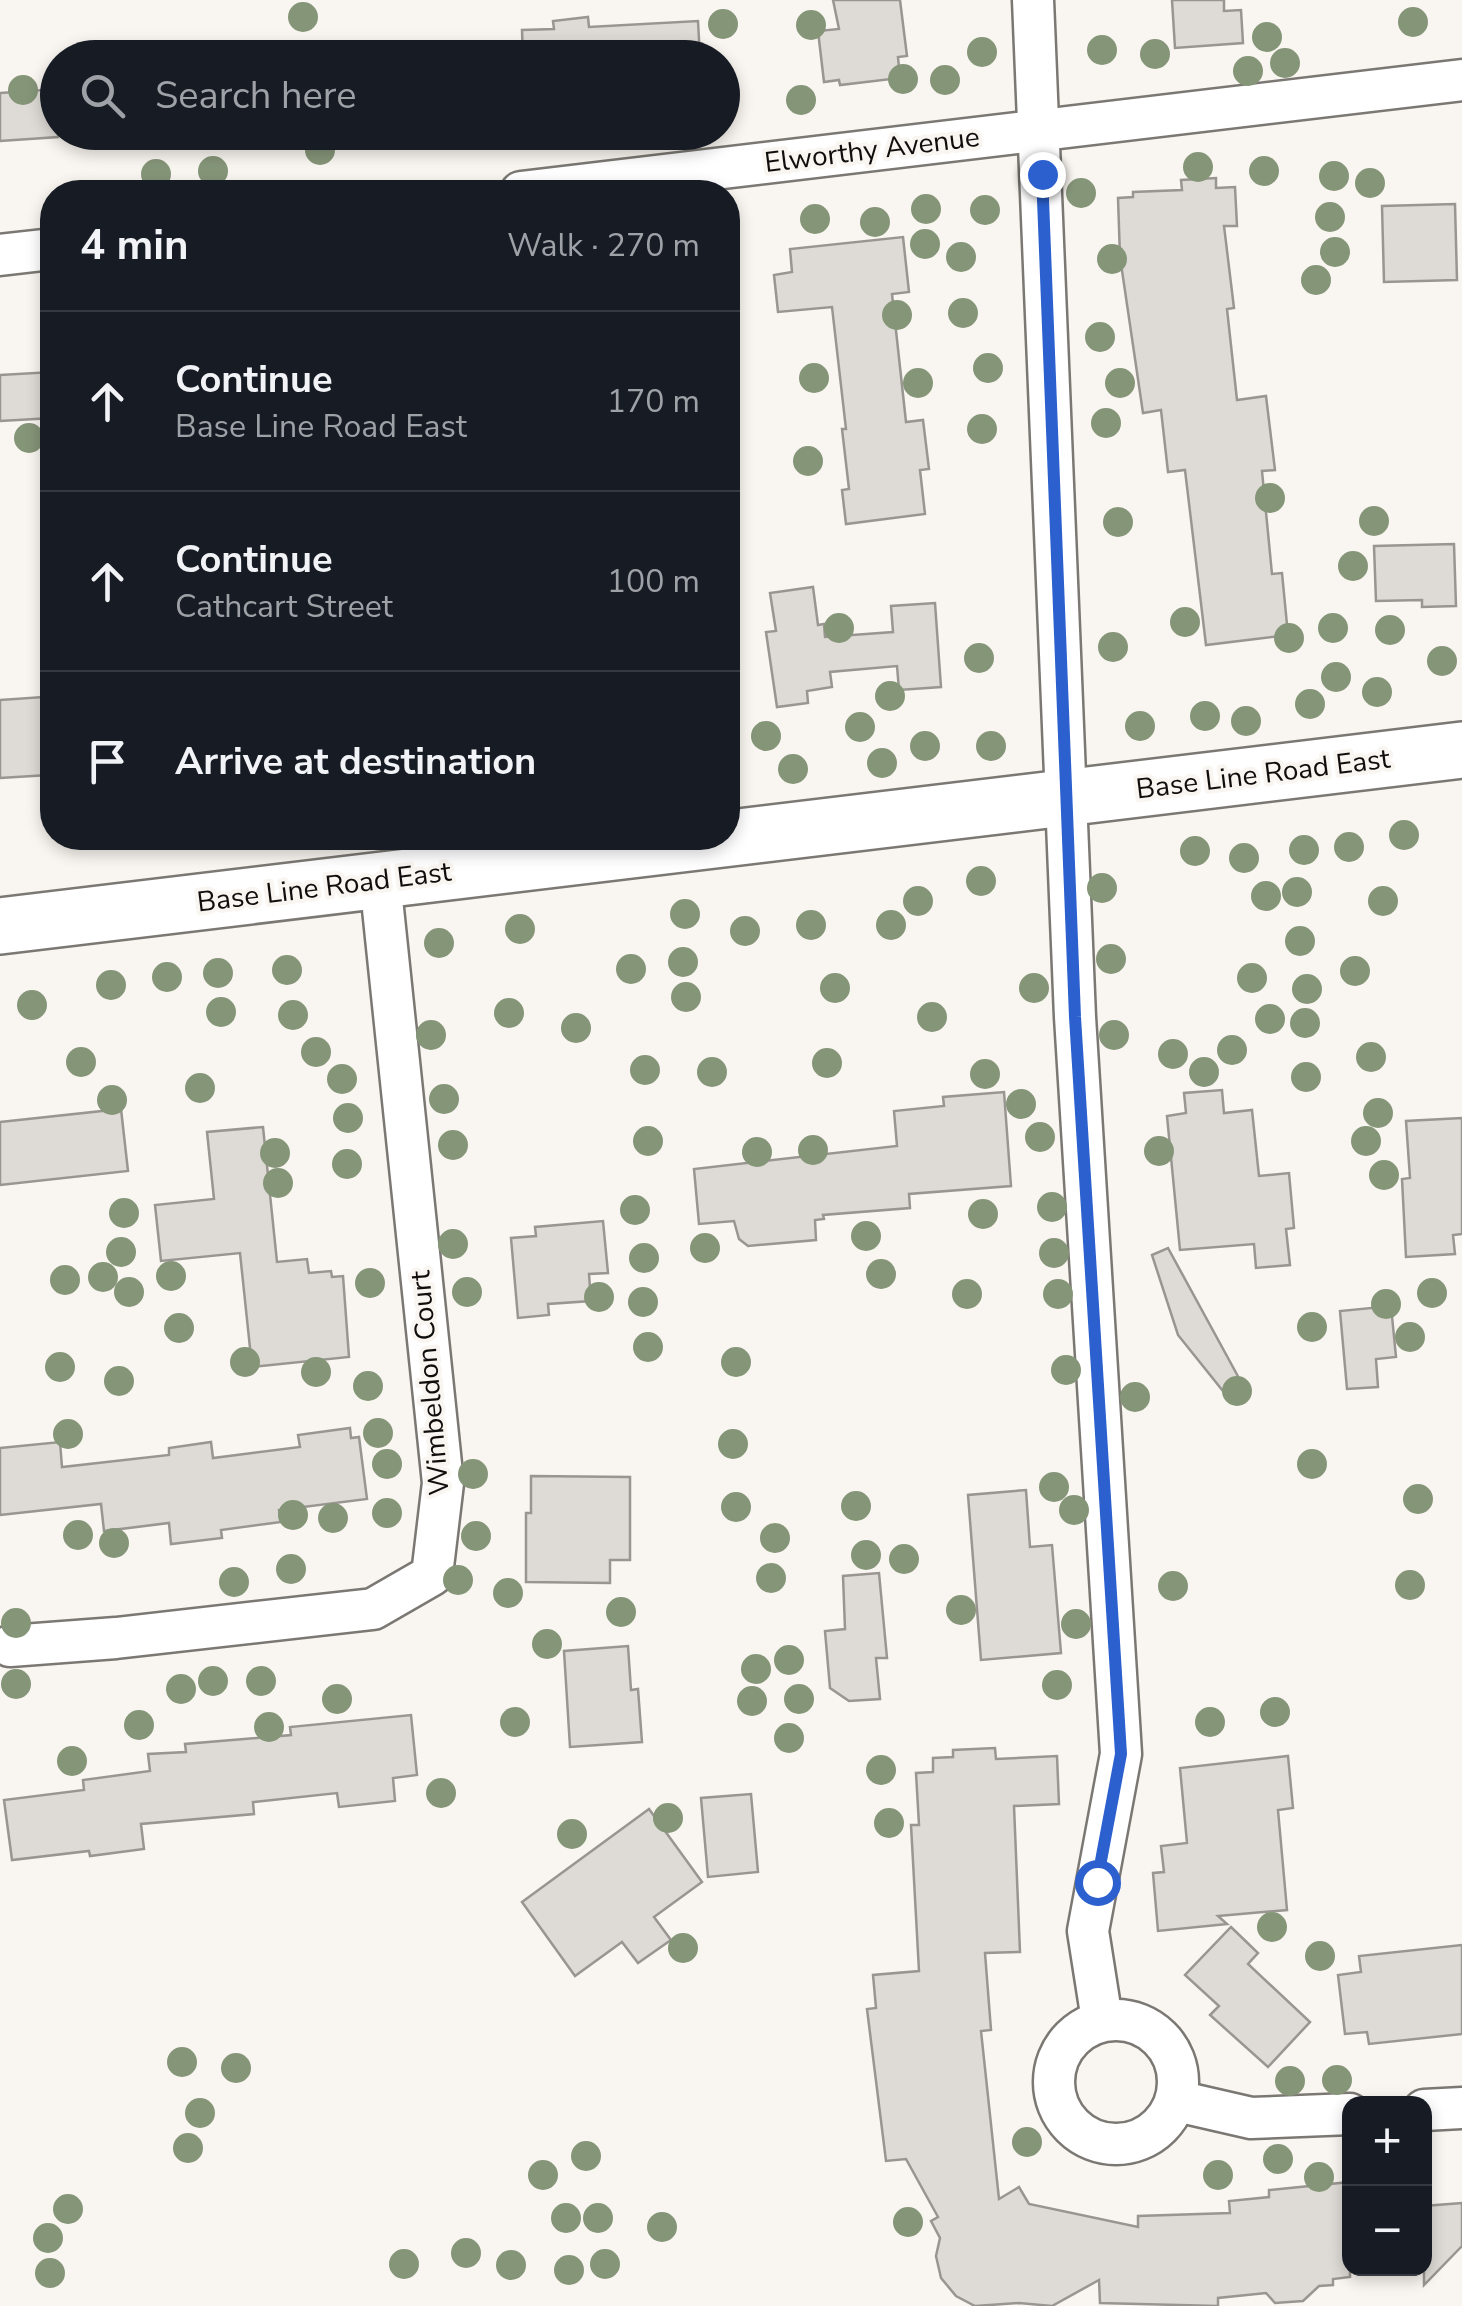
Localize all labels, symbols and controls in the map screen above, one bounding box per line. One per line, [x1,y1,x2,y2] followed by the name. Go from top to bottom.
[40,40,740,150] search box
[75,68,130,123] icon: search
[155,70,356,121] text: Search here
[762,118,982,182] street label: Elworthy Avenue
[1020,152,1066,198] route end
[80,217,189,274] text: 4 min
[507,224,700,267] text: Walk · 270 m
[175,354,333,405] text: Continue
[80,374,135,429] icon: ahead
[607,380,700,423] text: 170 m
[175,405,467,448] text: Base Line Road East
[175,534,333,585] text: Continue
[80,554,135,609] icon: ahead
[607,560,700,603] text: 100 m
[175,585,393,628] text: Cathcart Street
[80,734,135,789] icon: arrive
[175,736,536,787] text: Arrive at destination
[1134,740,1392,808] street label: Base Line Road East
[195,853,453,921] street label: Base Line Road East
[401,1269,459,1497] street label: Wimbeldon Court
[1075,1860,1121,1906] route start
[1342,2096,1432,2276] map controls
[1342,2096,1432,2186] button: +
[1342,2186,1432,2276] button: −

